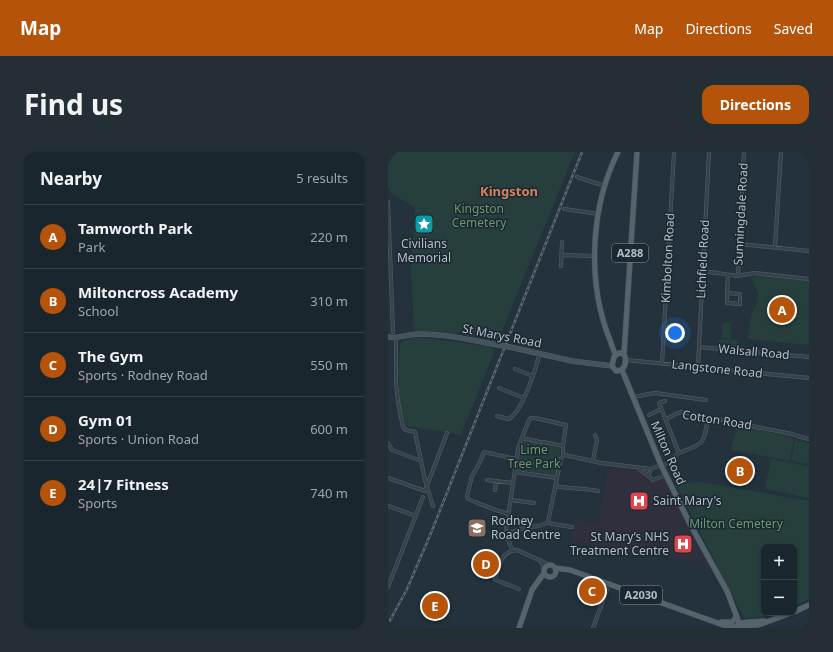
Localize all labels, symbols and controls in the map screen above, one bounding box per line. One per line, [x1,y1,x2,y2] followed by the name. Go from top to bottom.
[20,15,61,41] text: Map
[634,19,663,38] text: Map
[685,19,752,38] text: Directions
[774,19,813,38] text: Saved
[24,85,123,123] text: Find us
[702,85,809,124] button: Directions
[729,162,752,266] street label: Sunningdale Road
[40,167,102,190] text: Nearby
[296,169,348,187] text: 5 results
[480,182,538,200] district label: Kingston
[452,200,507,231] park label: Kingston Cemetery
[657,212,678,304] street label: Kimbolton Road
[413,213,435,235] place icon: Civilians Memorial
[78,218,192,238] text: Tamworth Park
[692,219,713,299] street label: Lichfield Road
[49,228,58,246] text: A
[310,228,348,246] text: 220 m
[397,235,451,266] place label: Civilians Memorial
[78,238,105,256] text: Park
[612,244,648,262] road number: A288
[78,282,238,302] text: Miltoncross Academy
[49,292,57,310] text: B
[310,292,348,310] text: 310 m
[769,295,795,325] pin: A
[78,302,119,320] text: School
[461,319,543,352] street label: St Marys Road
[665,323,685,343] your location
[718,340,790,363] street label: Walsall Road
[78,346,143,366] text: The Gym
[671,355,763,382] street label: Langstone Road
[49,356,57,374] text: C
[310,356,348,374] text: 550 m
[78,366,208,384] text: Sports · Rodney Road
[681,406,753,433] street label: Cotton Road
[78,410,133,430] text: Gym 01
[647,418,690,487] street label: Milton Road
[48,420,58,438] text: D
[310,420,348,438] text: 600 m
[78,430,199,448] text: Sports · Union Road
[508,441,561,472] park label: Lime Tree Park
[727,456,753,486] pin: B
[78,474,169,494] text: 24|7 Fitness
[49,484,57,502] text: E
[310,484,348,502] text: 740 m
[628,490,650,512] hospital icon: Saint Mary's
[653,492,722,509] place label: Saint Mary's
[78,494,117,512] text: Sports
[491,512,561,543] place label: Rodney Road Centre
[689,515,784,532] park label: Milton Cemetery
[466,517,488,539] school or university icon: Rodney Road Centre
[570,528,669,559] place label: St Mary’s NHS Treatment Centre
[672,533,694,555] hospital icon: St Mary’s NHS Treatment Centre
[761,544,797,616] map controls
[761,544,797,580] button: +
[473,549,499,579] pin: D
[579,576,605,606] pin: C
[761,580,797,616] button: −
[620,586,662,604] road number: A2030
[422,591,448,621] pin: E

